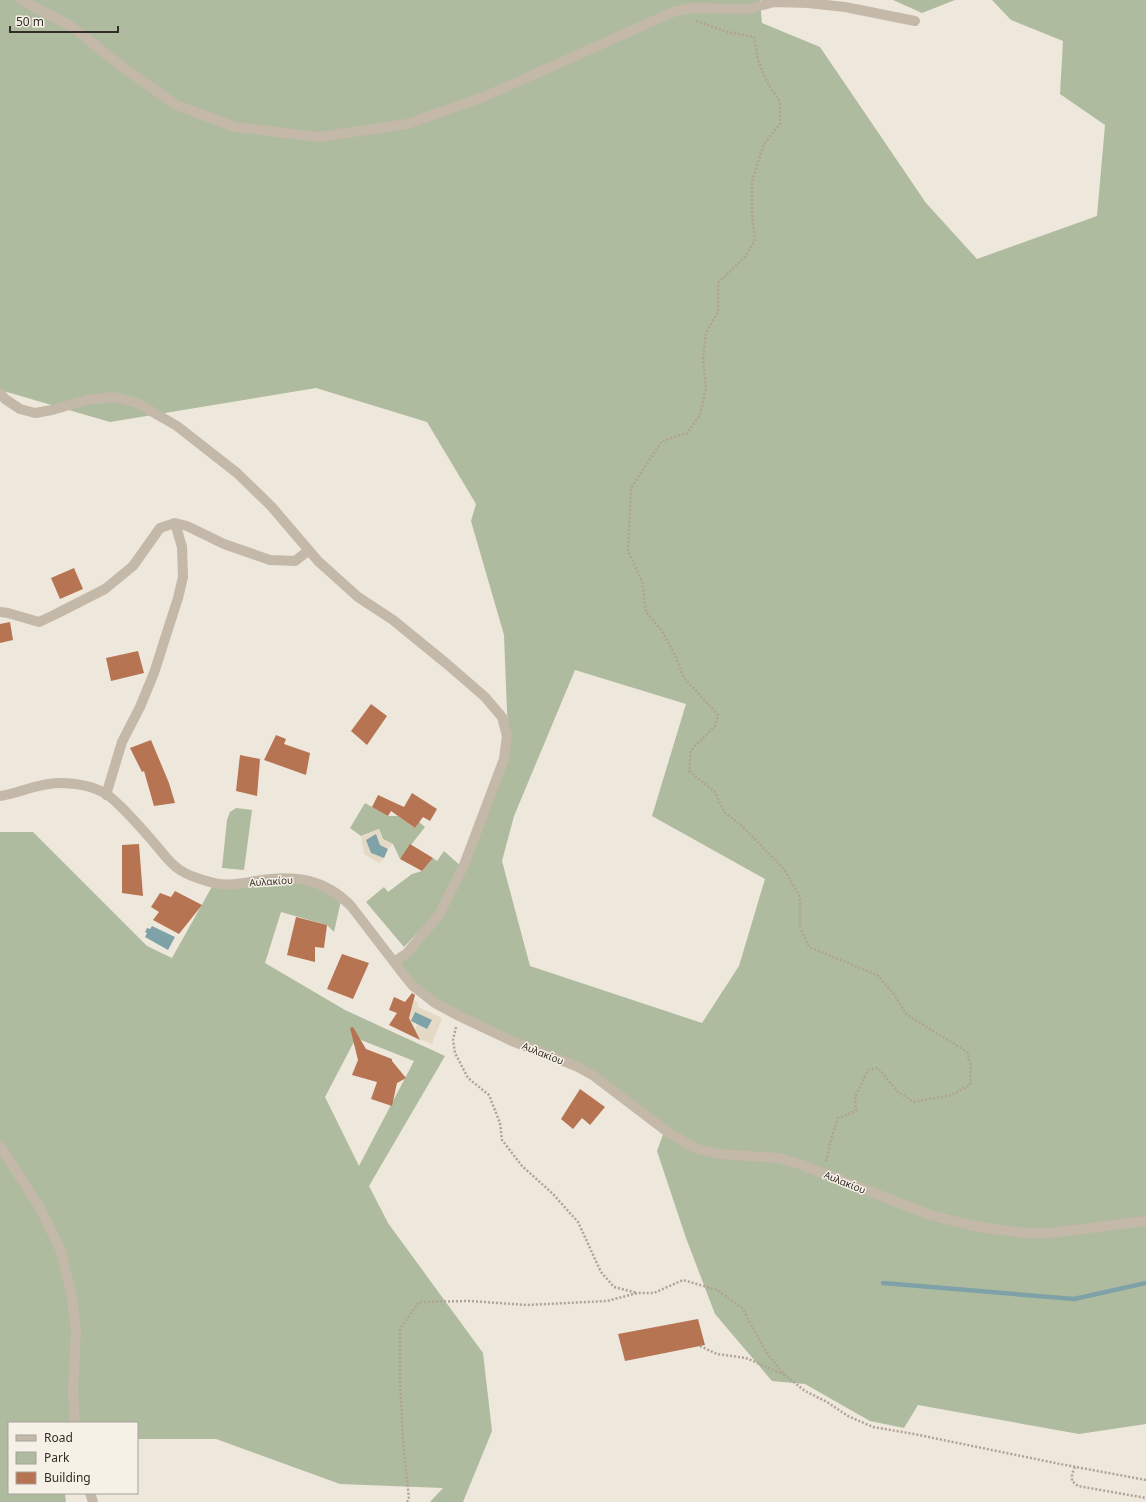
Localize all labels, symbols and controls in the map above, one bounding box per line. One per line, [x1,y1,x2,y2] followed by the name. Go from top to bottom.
[10,8,118,34] scale bar
[16,13,44,30] text: 50 m
[249,872,293,890] street label: Αυλακίου
[520,1038,566,1068] street label: Αυλακίου
[822,1167,868,1197] street label: Αυλακίου
[8,1422,138,1494] legend
[44,1429,73,1446] text: Road
[44,1449,70,1466] text: Park
[44,1469,91,1486] text: Building

